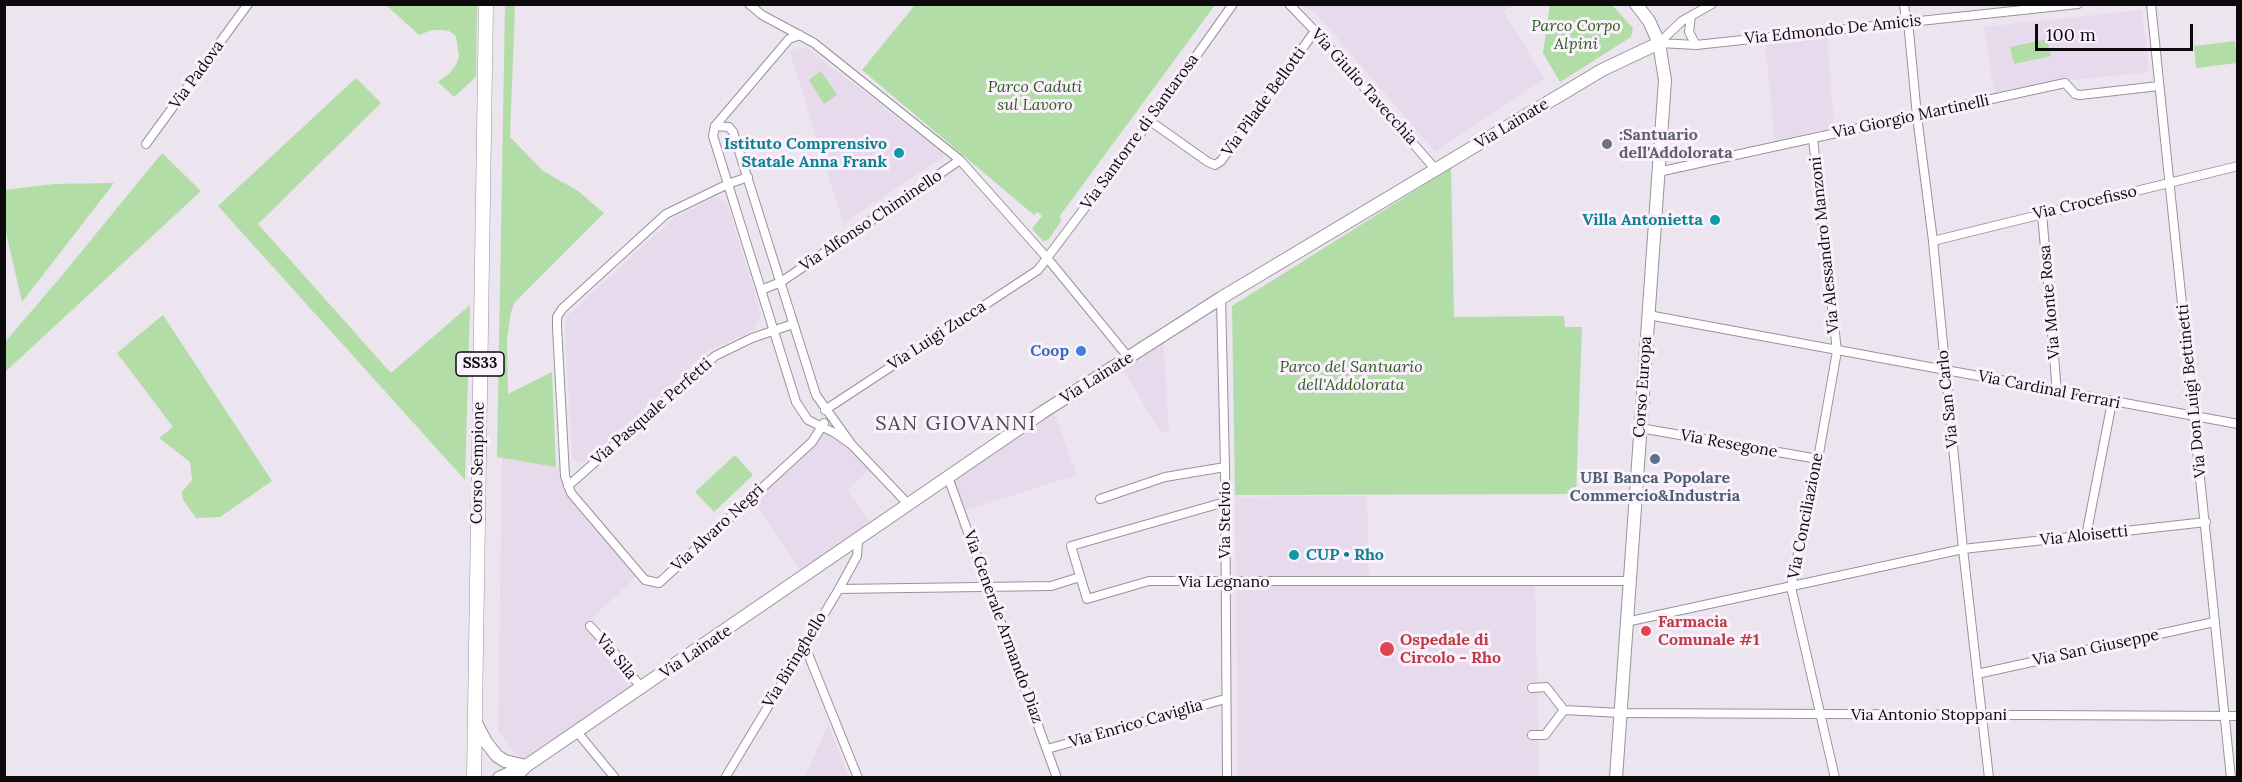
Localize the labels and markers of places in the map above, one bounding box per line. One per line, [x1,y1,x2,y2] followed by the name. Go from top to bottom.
[1619,125,1733,163] place label: :Santuario dell'Addolorata
[724,134,887,172] place label: Istituto Comprensivo Statale Anna Frank
[1600,137,1614,151] marker: :Santuario dell'Addolorata
[892,146,906,160] marker: Istituto Comprensivo Statale Anna Frank
[1582,210,1703,230] place label: Villa Antonietta
[1708,213,1722,227] marker: Villa Antonietta
[1030,341,1069,361] place label: Coop
[1074,344,1088,358] marker: Coop
[1648,452,1662,466] marker: UBI Banca Popolare Commercio&Industria
[1570,468,1740,506] place label: UBI Banca Popolare Commercio&Industria
[1306,545,1384,565] place label: CUP • Rho
[1287,548,1301,562] marker: CUP • Rho
[1658,612,1759,650] place label: Farmacia Comunale #1
[1639,624,1653,638] marker: Farmacia Comunale #1
[1400,630,1501,668] place label: Ospedale di Circolo - Rho
[1378,640,1396,658] marker: Ospedale di Circolo - Rho

